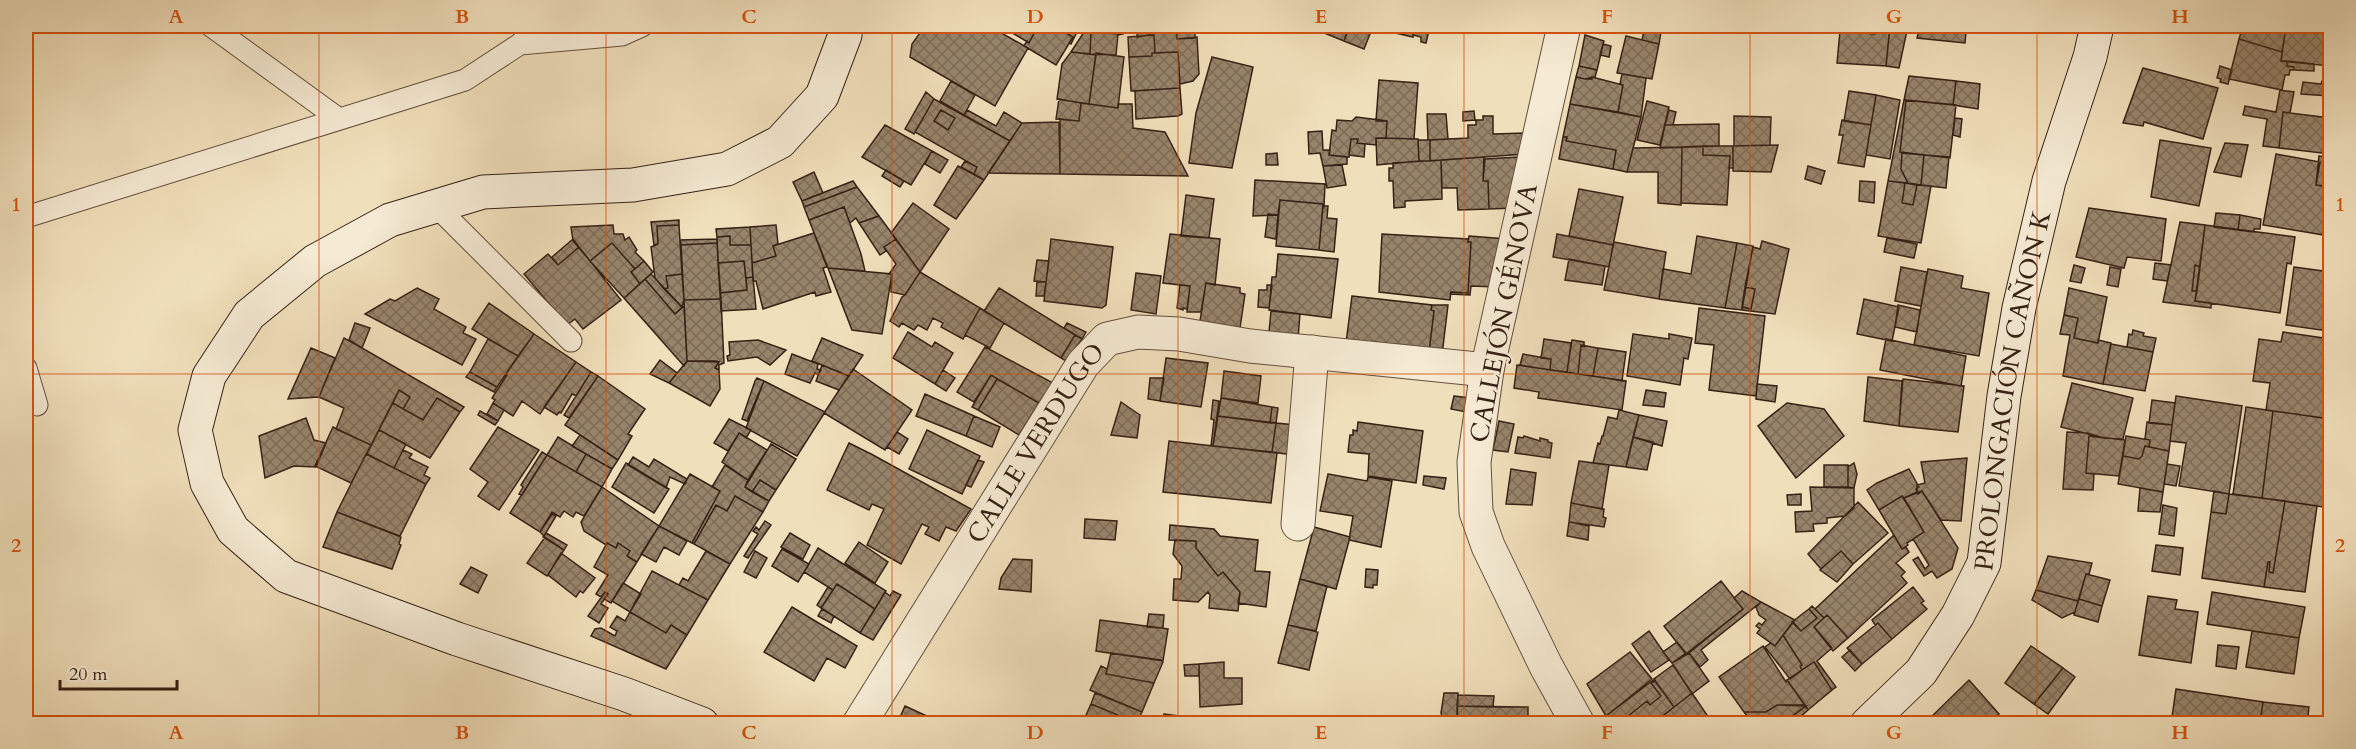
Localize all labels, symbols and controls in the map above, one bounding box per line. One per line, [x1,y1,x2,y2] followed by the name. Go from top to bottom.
[168,3,184,30] text: A
[455,3,469,30] text: B
[741,3,757,30] text: C
[1026,3,1044,30] text: D
[1315,3,1327,30] text: E
[1601,3,1613,30] text: F
[1886,3,1902,30] text: G
[2171,3,2189,30] text: H
[1461,180,1546,446] street label: CALLEJÓN GÉNOVA
[11,191,21,218] text: 1
[2335,191,2345,218] text: 1
[1966,206,2060,573] street label: PROLONGACIÓN CAÑON K
[959,335,1112,550] street label: CALLE VERDUGO
[11,532,21,559] text: 2
[2335,532,2345,559] text: 2
[60,653,177,691] scale bar
[69,662,108,687] text: 20 m
[168,719,184,746] text: A
[455,719,469,746] text: B
[741,719,757,746] text: C
[1026,719,1044,746] text: D
[1315,719,1327,746] text: E
[1601,719,1613,746] text: F
[1886,719,1902,746] text: G
[2171,719,2189,746] text: H

